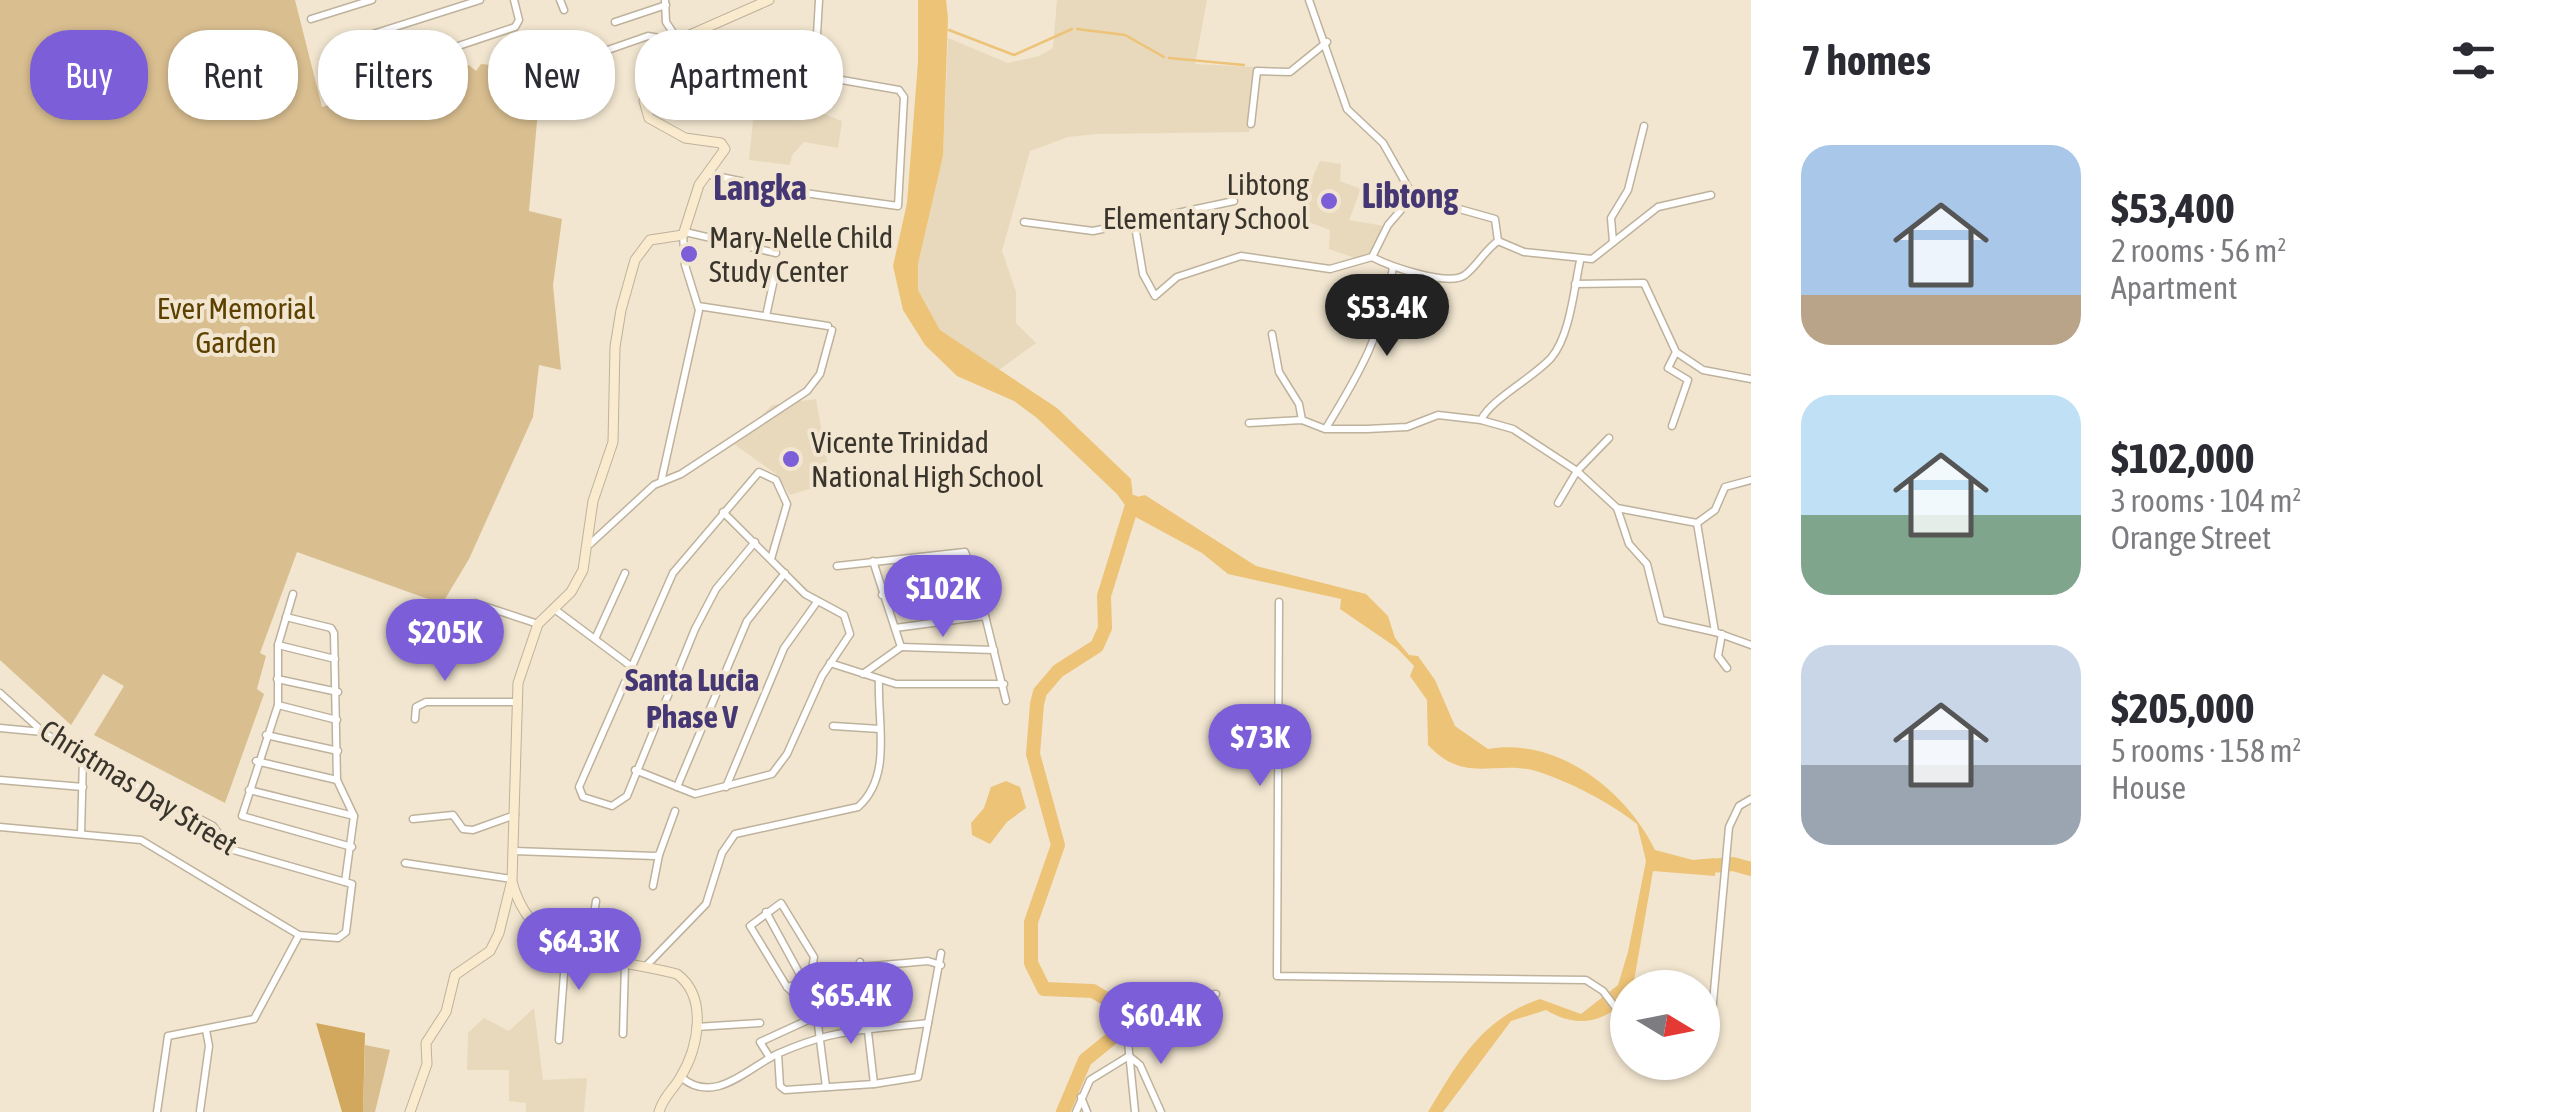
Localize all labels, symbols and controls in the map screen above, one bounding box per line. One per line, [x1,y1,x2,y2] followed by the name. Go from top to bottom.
[30,30,148,120] chip: Buy
[168,30,298,120] chip: Rent
[318,30,468,120] chip: Filters
[488,30,615,120] chip: New
[635,30,843,120] chip: Apartment
[2446,33,2501,88] icon: filters
[1801,36,1931,84] text: 7 homes
[713,167,807,207] district label: Langka
[1103,167,1309,235] place label: Libtong Elementary School
[1362,175,1459,215] district label: Libtong
[2111,184,2235,232] text: $53,400
[1881,185,2001,305] icon: home
[1318,190,1340,212] marker: Libtong Elementary School
[709,220,893,288] place label: Mary-Nelle Child Study Center
[2111,232,2286,269] text: 2 rooms · 56 m²
[678,243,700,265] marker: Mary-Nelle Child Study Center
[2111,269,2237,306] text: Apartment
[1306,274,1468,359] pin: $53.4K
[1347,288,1427,325] text: $53.4K
[157,291,315,359] park label: Ever Memorial Garden
[811,425,1043,493] place label: Vicente Trinidad National High School
[2111,434,2255,482] text: $102,000
[1881,435,2001,555] icon: home
[780,448,802,470] marker: Vicente Trinidad National High School
[2111,482,2301,519] text: 3 rooms · 104 m²
[2111,519,2271,556] text: Orange Street
[873,555,1013,640] pin: $102K
[906,569,980,606] text: $102K
[375,599,515,684] pin: $205K
[408,613,482,650] text: $205K
[625,661,759,735] district label: Santa Lucia Phase V
[2111,684,2255,732] text: $205,000
[1881,685,2001,805] icon: home
[1201,704,1319,789] pin: $73K
[34,713,244,861] street label: Christmas Day Street
[1230,718,1290,755] text: $73K
[2111,732,2301,769] text: 5 rooms · 158 m²
[2111,769,2186,806] text: House
[498,908,660,993] pin: $64.3K
[539,922,619,959] text: $64.3K
[770,962,932,1047] pin: $65.4K
[1610,970,1720,1080] north arrow
[1610,970,1720,1080] map controls
[811,976,891,1013] text: $65.4K
[1080,982,1242,1067] pin: $60.4K
[1121,996,1201,1033] text: $60.4K

